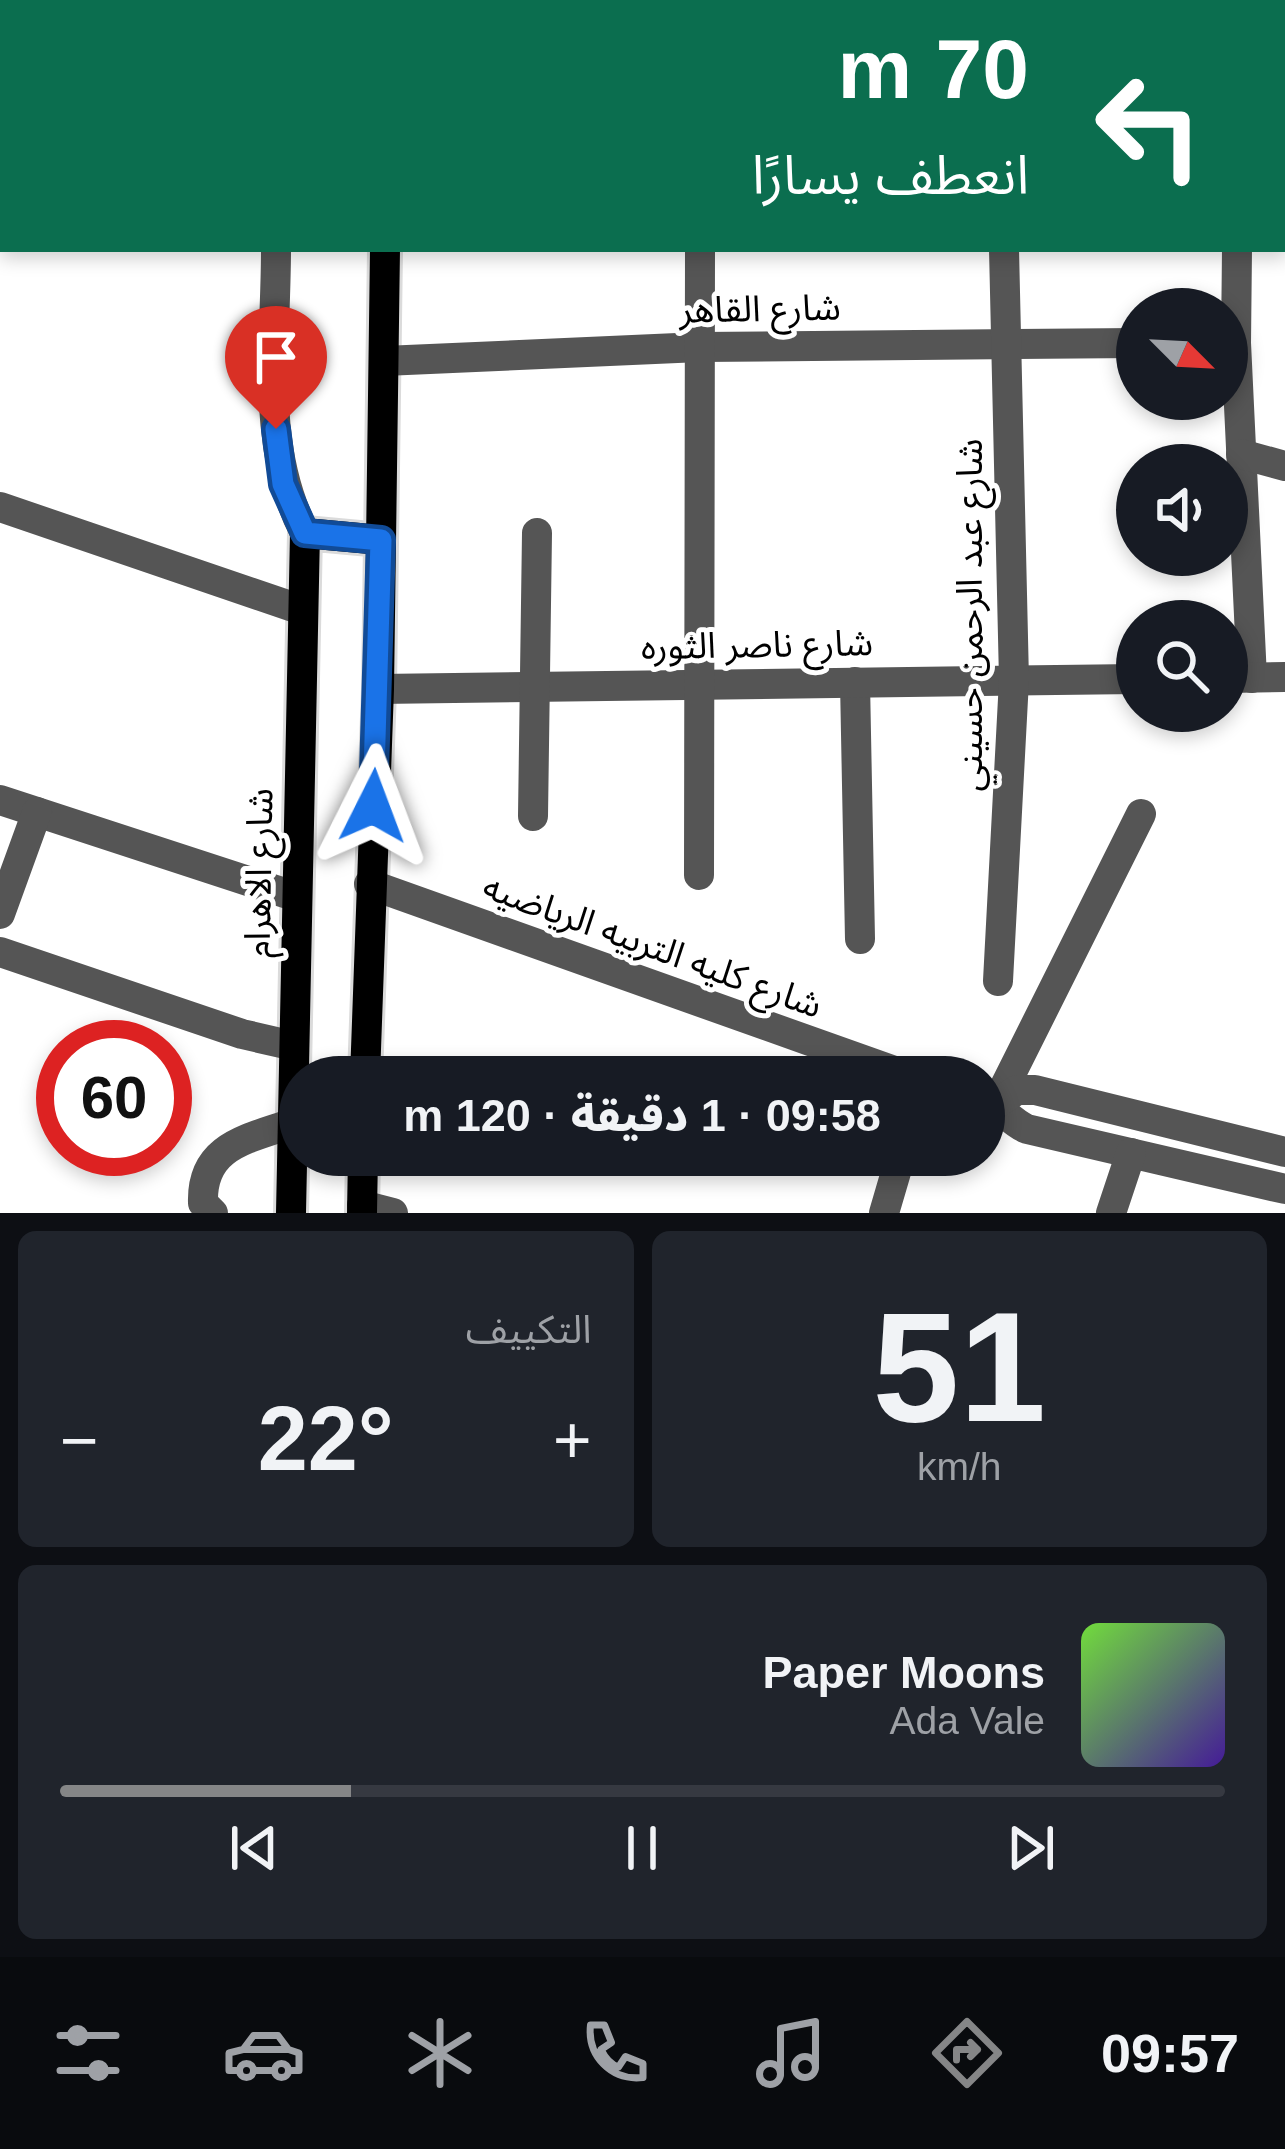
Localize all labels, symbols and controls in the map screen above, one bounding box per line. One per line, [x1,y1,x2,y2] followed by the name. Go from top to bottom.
[838,22,1029,116] text: 70 m
[1071,48,1227,204] icon: left
[752,145,1029,205] text: انعطف يسارًا
[678,287,841,336] street label: شارع القاهر
[1116,288,1248,420] north arrow
[1116,288,1248,732] map controls
[225,306,327,429] pin
[243,324,309,390] icon: arrive
[949,439,997,791] street label: شارع عبد الرحمن حسيني
[1116,444,1248,576] button: sound
[1116,600,1248,732] button: search
[641,622,873,673] street label: شارع ناصر الثوره
[310,743,436,869] position arrow
[237,788,287,958] street label: شارع الاهرام
[476,865,828,1032] street label: شارع كليه التربيه الرياضيه
[36,1020,192,1176] speed limit sign: 60
[403,1090,881,1141] text: 09:58 · 1 دقيقة · 120 m
[872,1280,1046,1454] text: 51
[466,1308,592,1351] text: التكييف
[258,1389,394,1489] text: 22°
[60,1403,99,1477] text: −
[553,1403,591,1477] text: +
[917,1445,1002,1488] text: km/h
[762,1647,1045,1698] text: Paper Moons
[890,1699,1045,1742] text: Ada Vale
[221,1815,287,1881] icon: previous
[609,1815,675,1881] icon: pause
[998,1815,1064,1881] icon: next
[46,2011,130,2095] icon: filters
[222,2011,306,2095] icon: car
[398,2011,482,2095] icon: climate
[573,2011,657,2095] icon: phone
[749,2011,833,2095] icon: music
[925,2011,1009,2095] icon: directions
[1101,2023,1239,2083] text: 09:57

